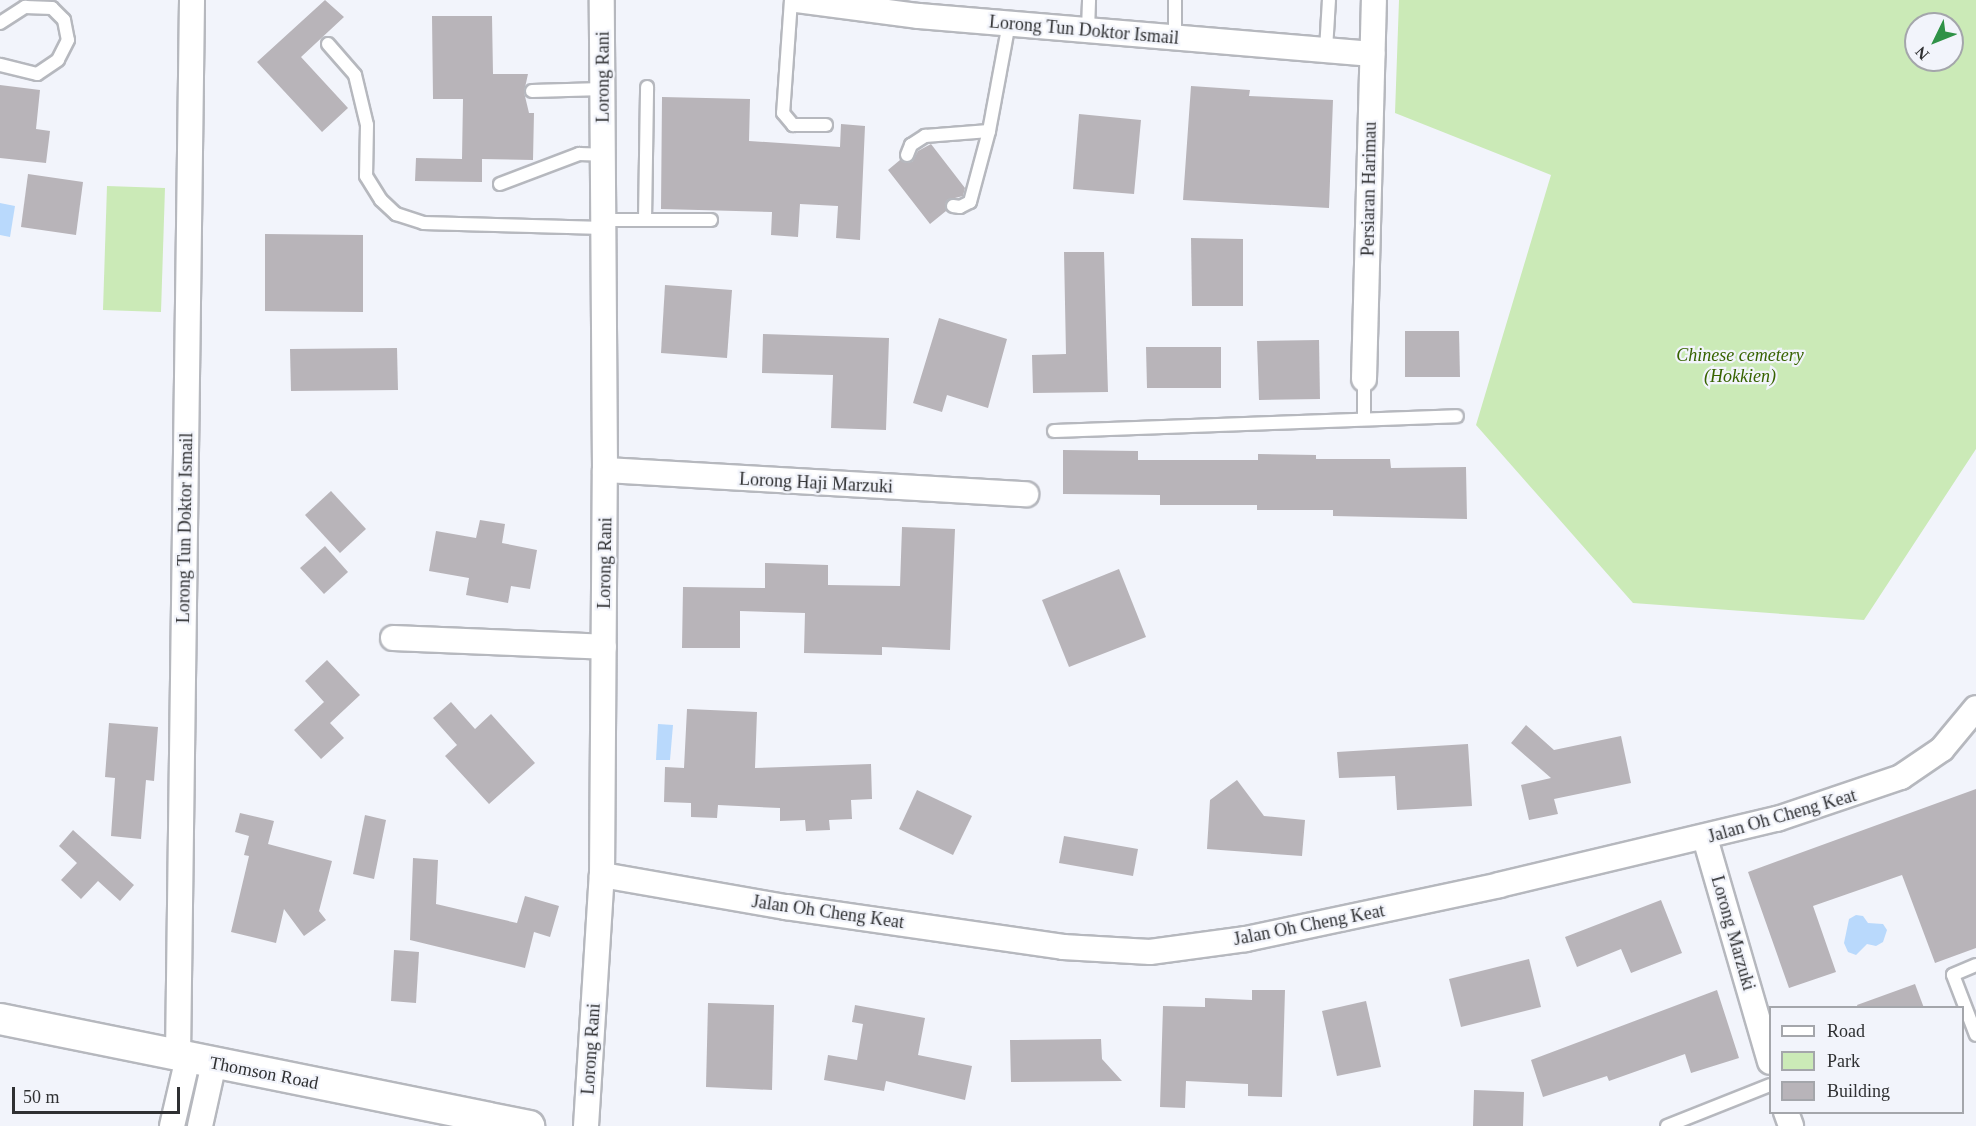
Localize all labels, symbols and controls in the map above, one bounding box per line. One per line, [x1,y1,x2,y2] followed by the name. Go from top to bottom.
[988,11,1180,49] street label: Lorong Tun Doktor Ismail
[1904,12,1964,72] north arrow
[592,31,614,123] street label: Lorong Rani
[1912,43,1932,63] text: N
[1357,122,1381,256] street label: Persiaran Harimau
[1676,345,1804,388] park label: Chinese cemetery (Hokkien)
[173,432,197,624] street label: Lorong Tun Doktor Ismail
[739,468,893,498] street label: Lorong Haji Marzuki
[593,517,617,609] street label: Lorong Rani
[1705,784,1859,848] street label: Jalan Oh Cheng Keat
[1706,873,1760,993] street label: Lorong Marzuki
[751,891,905,933] street label: Jalan Oh Cheng Keat
[1232,900,1386,950] street label: Jalan Oh Cheng Keat
[577,1003,605,1095] street label: Lorong Rani
[1769,1006,1964,1114] legend
[1827,1021,1865,1041] text: Road
[1827,1051,1860,1071] text: Park
[208,1052,320,1094] street label: Thomson Road
[15,1075,183,1113] scale bar
[1827,1081,1890,1101] text: Building
[23,1087,60,1107] text: 50 m

